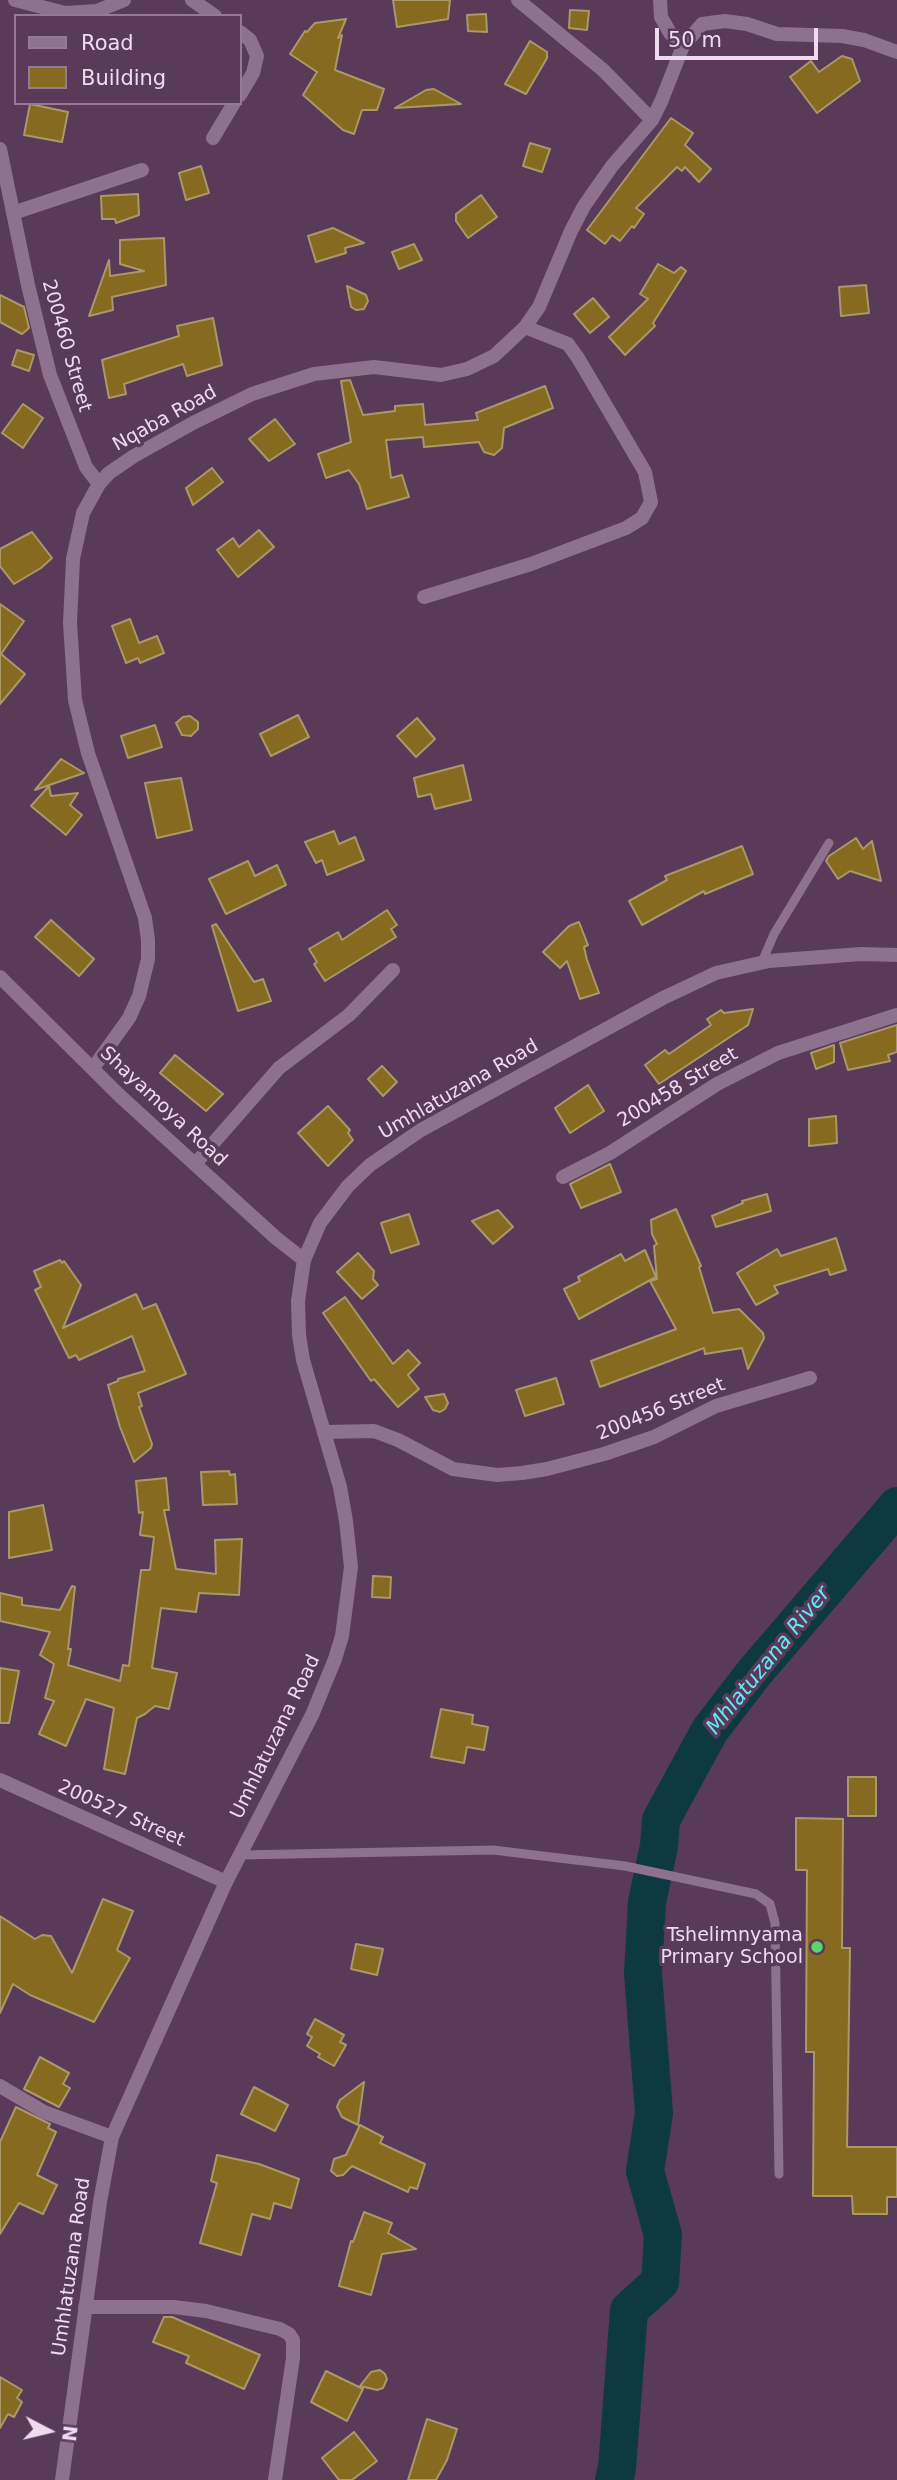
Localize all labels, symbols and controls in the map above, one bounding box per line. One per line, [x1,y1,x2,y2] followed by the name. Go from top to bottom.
[14,14,242,105] legend
[659,14,822,58] scale bar
[668,28,722,52] text: 50 m
[81,31,134,55] text: Road
[81,66,166,90] text: Building
[36,277,96,415] street label: 200460 Street
[109,381,221,457] street label: Nqaba Road
[375,1035,543,1145] street label: Umhlatuzana Road
[95,1042,231,1172] street label: Shayamoya Road
[614,1043,742,1133] street label: 200458 Street
[594,1374,728,1446] street label: 200456 Street
[702,1582,836,1740] water label: Mhlatuzana River
[226,1651,326,1823] street label: Umhlatuzana Road
[54,1776,188,1852] street label: 200527 Street
[660,1925,803,1969] place label: Tshelimnyama Primary School
[809,1939,825,1955] marker: Tshelimnyama Primary School
[48,2176,96,2358] street label: Umhlatuzana Road
[14,2396,84,2466] north arrow
[58,2424,82,2443] text: N

